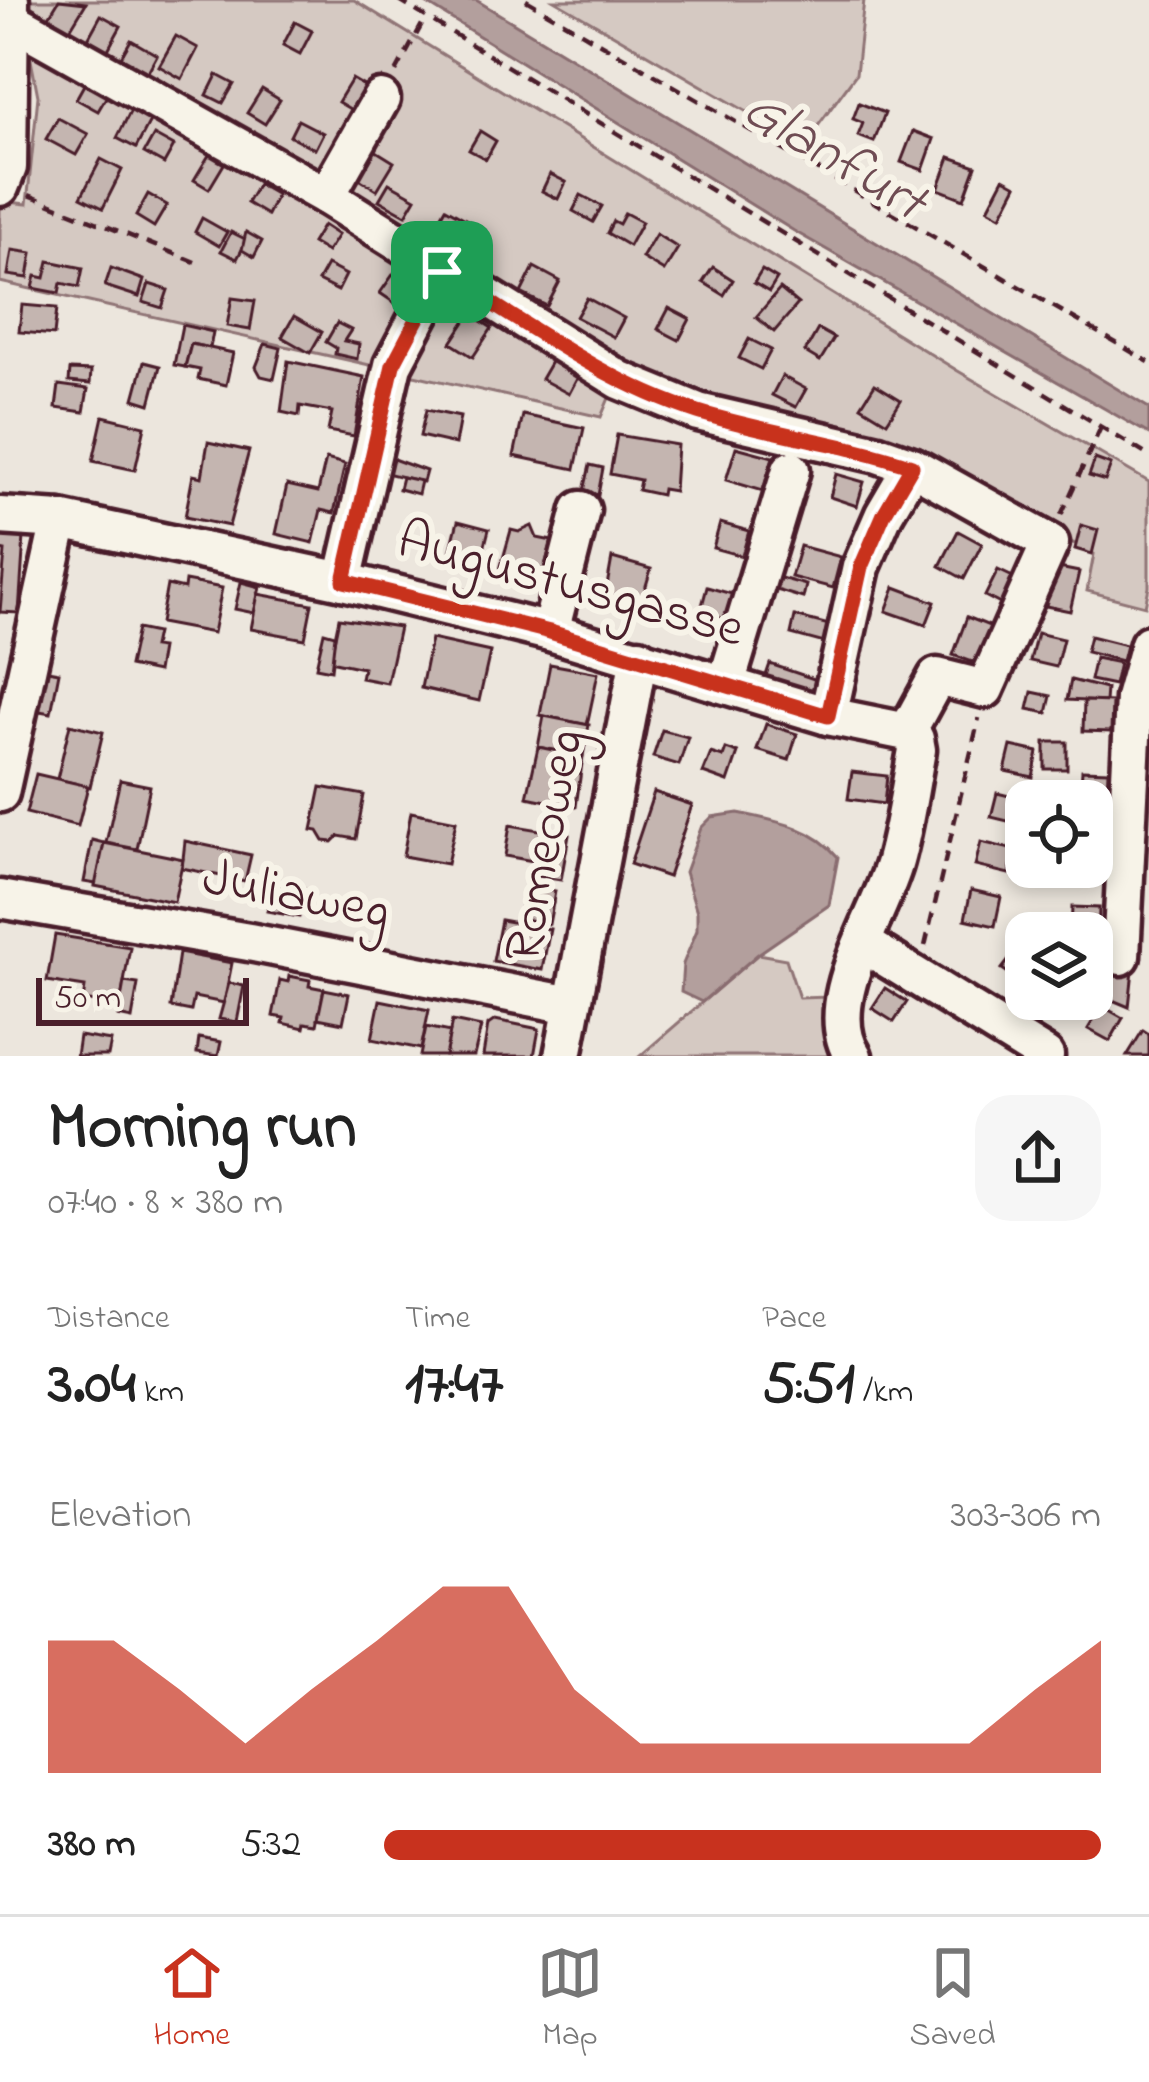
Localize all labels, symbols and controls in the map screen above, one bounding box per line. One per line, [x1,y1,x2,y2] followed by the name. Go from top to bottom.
[726,71,944,248] water label: Glanfurt
[391,221,493,323] pin
[409,239,475,305] icon: arrive
[388,503,753,672] street label: Augustusgasse
[486,723,609,969] street label: Romeoweg
[1005,780,1113,1020] map controls
[1005,780,1113,888] button: locate
[196,841,396,954] street label: Juliaweg
[1005,912,1113,1020] button: layers
[36,972,249,1025] scale bar
[54,975,121,1023] text: 50 m
[48,1082,357,1178] text: Morning run
[975,1095,1101,1221] button: share
[48,1175,283,1232] text: 07:40 · 8 × 380 m
[48,1295,170,1343] text: Distance
[405,1295,470,1343] text: Time
[762,1295,826,1343] text: Pace
[48,1343,136,1430] text: 3.04
[405,1343,503,1430] text: 17:47
[762,1343,855,1430] text: 5:51
[136,1369,184,1417] text: km
[855,1369,913,1417] text: /km
[48,1488,191,1545] text: Elevation
[951,1488,1101,1545] text: 303–306 m
[48,1817,136,1874] text: 380 m
[240,1817,301,1874] text: 5:32
[153,1940,230,2060] tab: Home
[537,1940,603,2060] tab: Map
[910,1940,996,2060] tab: Saved

